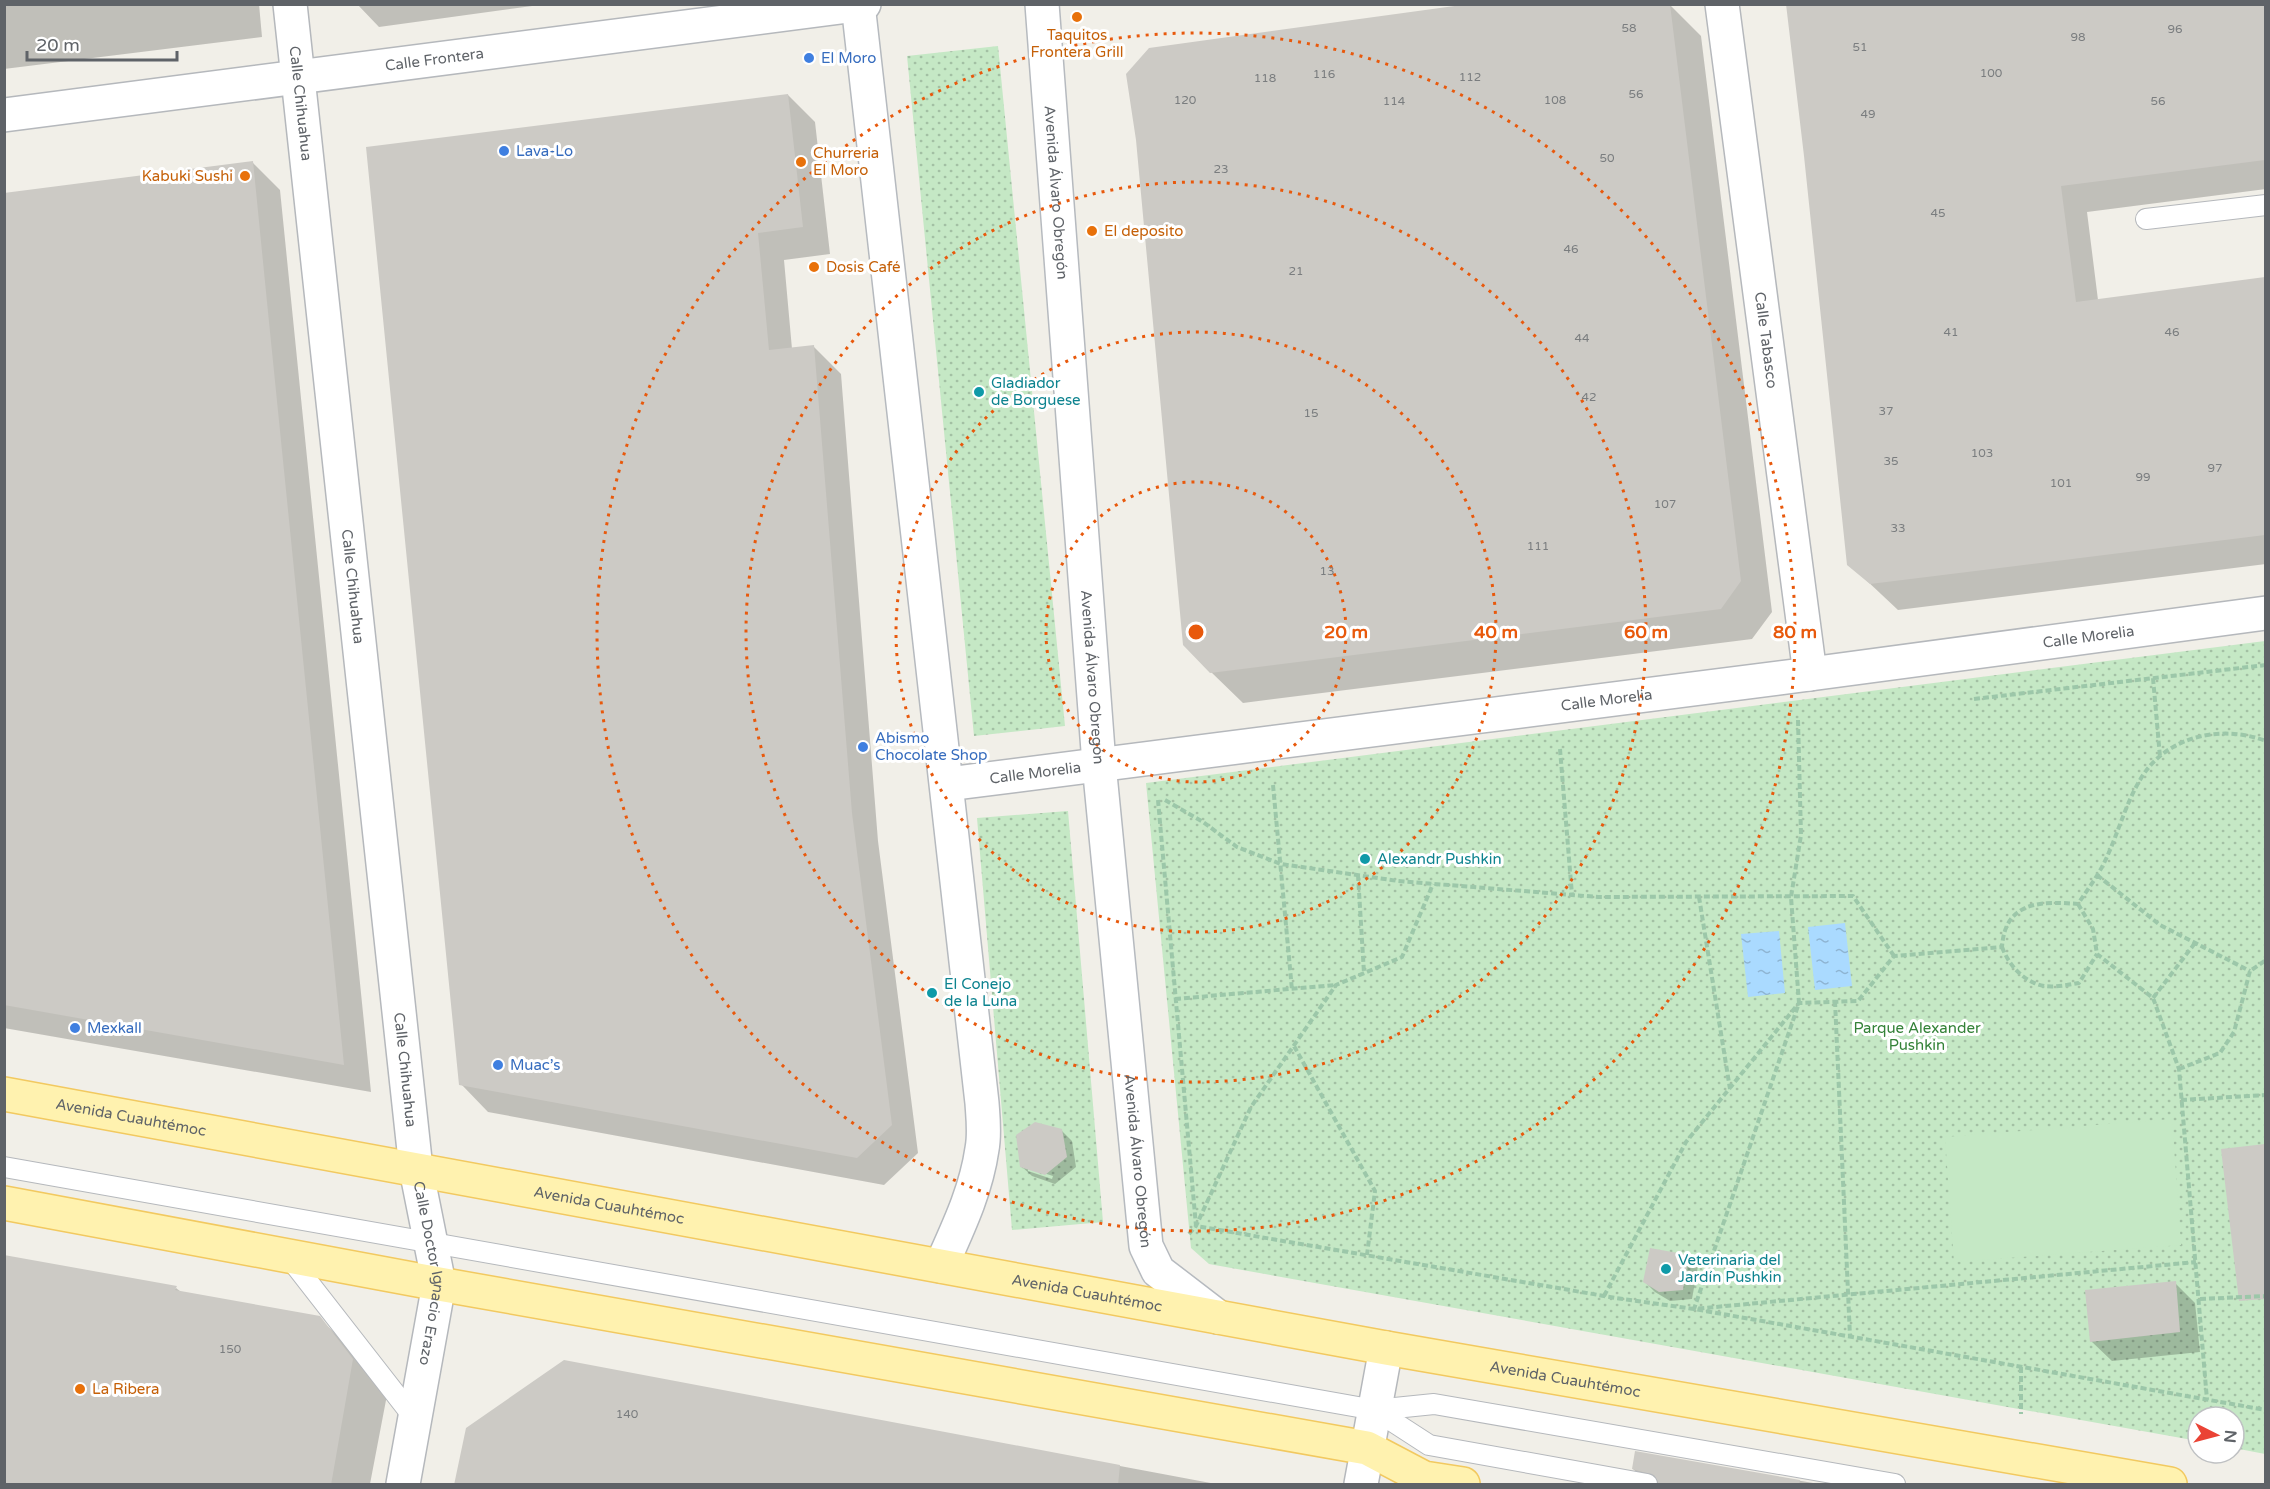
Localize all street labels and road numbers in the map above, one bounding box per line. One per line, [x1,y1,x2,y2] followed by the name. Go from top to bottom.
[384,44,485,75] street label: Calle Frontera
[286,45,316,162] street label: Calle Chihuahua
[1041,105,1072,280] street label: Avenida Álvaro Obregón
[1751,291,1781,390] street label: Calle Tabasco
[338,528,368,645] street label: Calle Chihuahua
[1077,589,1108,765] street label: Avenida Álvaro Obregón
[2042,622,2135,652] street label: Calle Morelia
[1560,685,1654,715] street label: Calle Morelia
[988,758,1082,788] street label: Calle Morelia
[390,1011,420,1128] street label: Calle Chihuahua
[1120,1073,1155,1249] street label: Avenida Álvaro Obregón
[54,1095,208,1140] street label: Avenida Cuauhtémoc
[410,1179,448,1367] street label: Calle Doctor Ignacio Erazo
[532,1183,686,1228] street label: Avenida Cuauhtémoc
[1010,1270,1164,1316] street label: Avenida Cuauhtémoc
[1488,1357,1642,1401] street label: Avenida Cuauhtémoc

